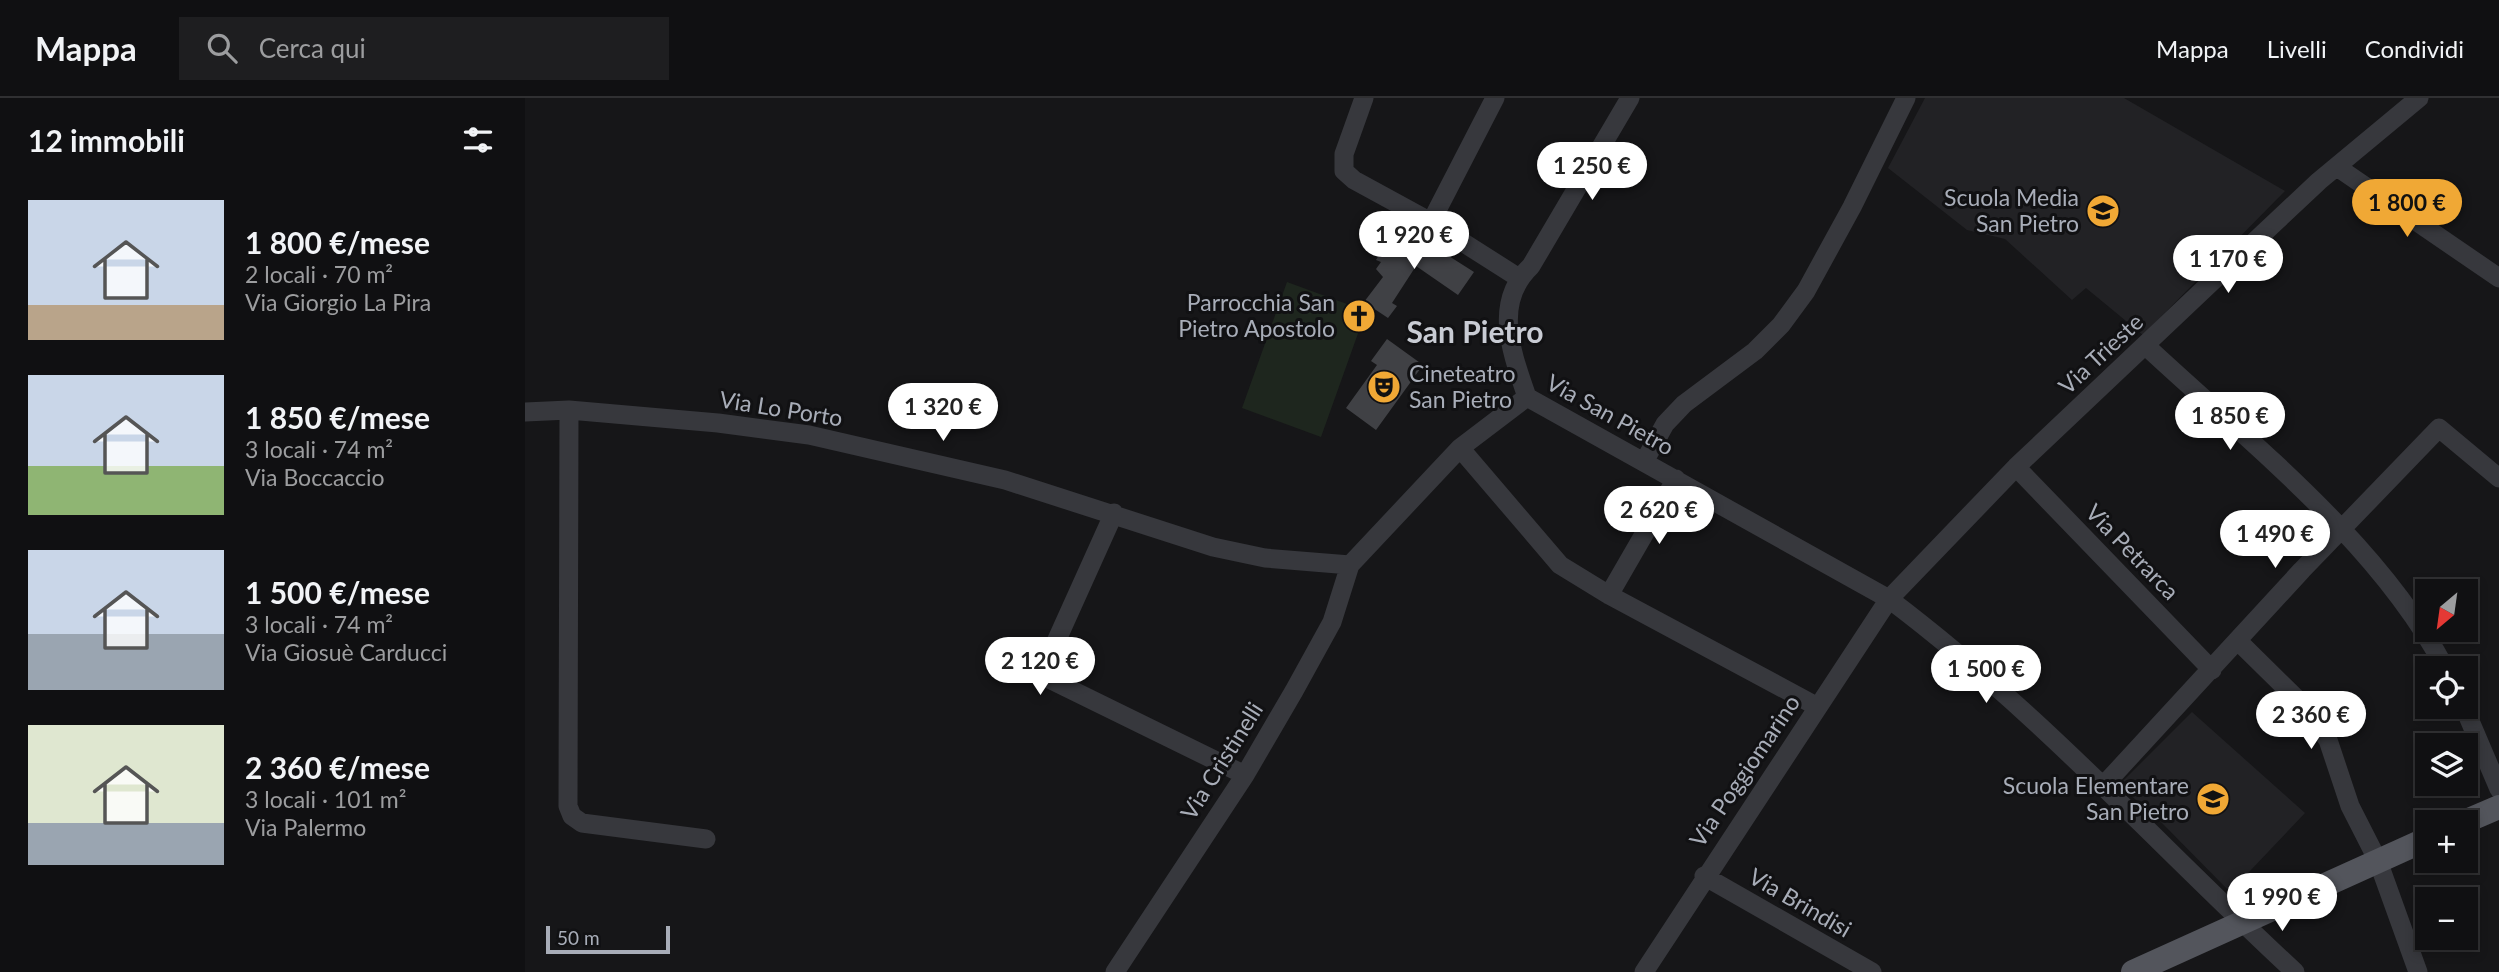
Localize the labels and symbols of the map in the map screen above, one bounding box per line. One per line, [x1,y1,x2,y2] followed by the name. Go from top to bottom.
[1527,142,1657,202] pin: 1 250 €
[2342,180,2472,239] pin: 1 800 €
[1944,183,2079,237] place label: Scuola Media San Pietro
[2084,192,2122,230] school or university icon: Scuola Media San Pietro
[1349,212,1479,271] pin: 1 920 €
[2163,236,2293,295] pin: 1 170 €
[1178,288,1335,342] place label: Parrocchia San Pietro Apostolo
[1340,297,1378,335] church icon: Parrocchia San Pietro Apostolo
[2052,307,2148,399] street label: Via Trieste
[1407,313,1543,349] district label: San Pietro
[1409,359,1516,413] place label: Cineteatro San Pietro
[1365,368,1403,406] theatre icon: Cineteatro San Pietro
[1542,368,1679,461] street label: Via San Pietro
[718,384,845,432] street label: Via Lo Porto
[878,384,1008,443] pin: 1 320 €
[2165,392,2295,452] pin: 1 850 €
[1594,486,1724,546] pin: 2 620 €
[2080,498,2185,605] street label: Via Petrarca
[2210,510,2340,570] pin: 1 490 €
[2415,579,2478,642] north arrow
[975,638,1105,697] pin: 2 120 €
[1921,646,2051,705] pin: 1 500 €
[1683,689,1805,852] street label: Via Poggiomarino
[2246,692,2376,751] pin: 2 360 €
[1174,697,1268,824] street label: Via Cristinelli
[2003,771,2189,825] place label: Scuola Elementare San Pietro
[2194,780,2232,818] school or university icon: Scuola Elementare San Pietro
[1744,862,1857,943] street label: Via Brindisi
[2217,874,2347,933] pin: 1 990 €
[546,923,670,955] scale bar

